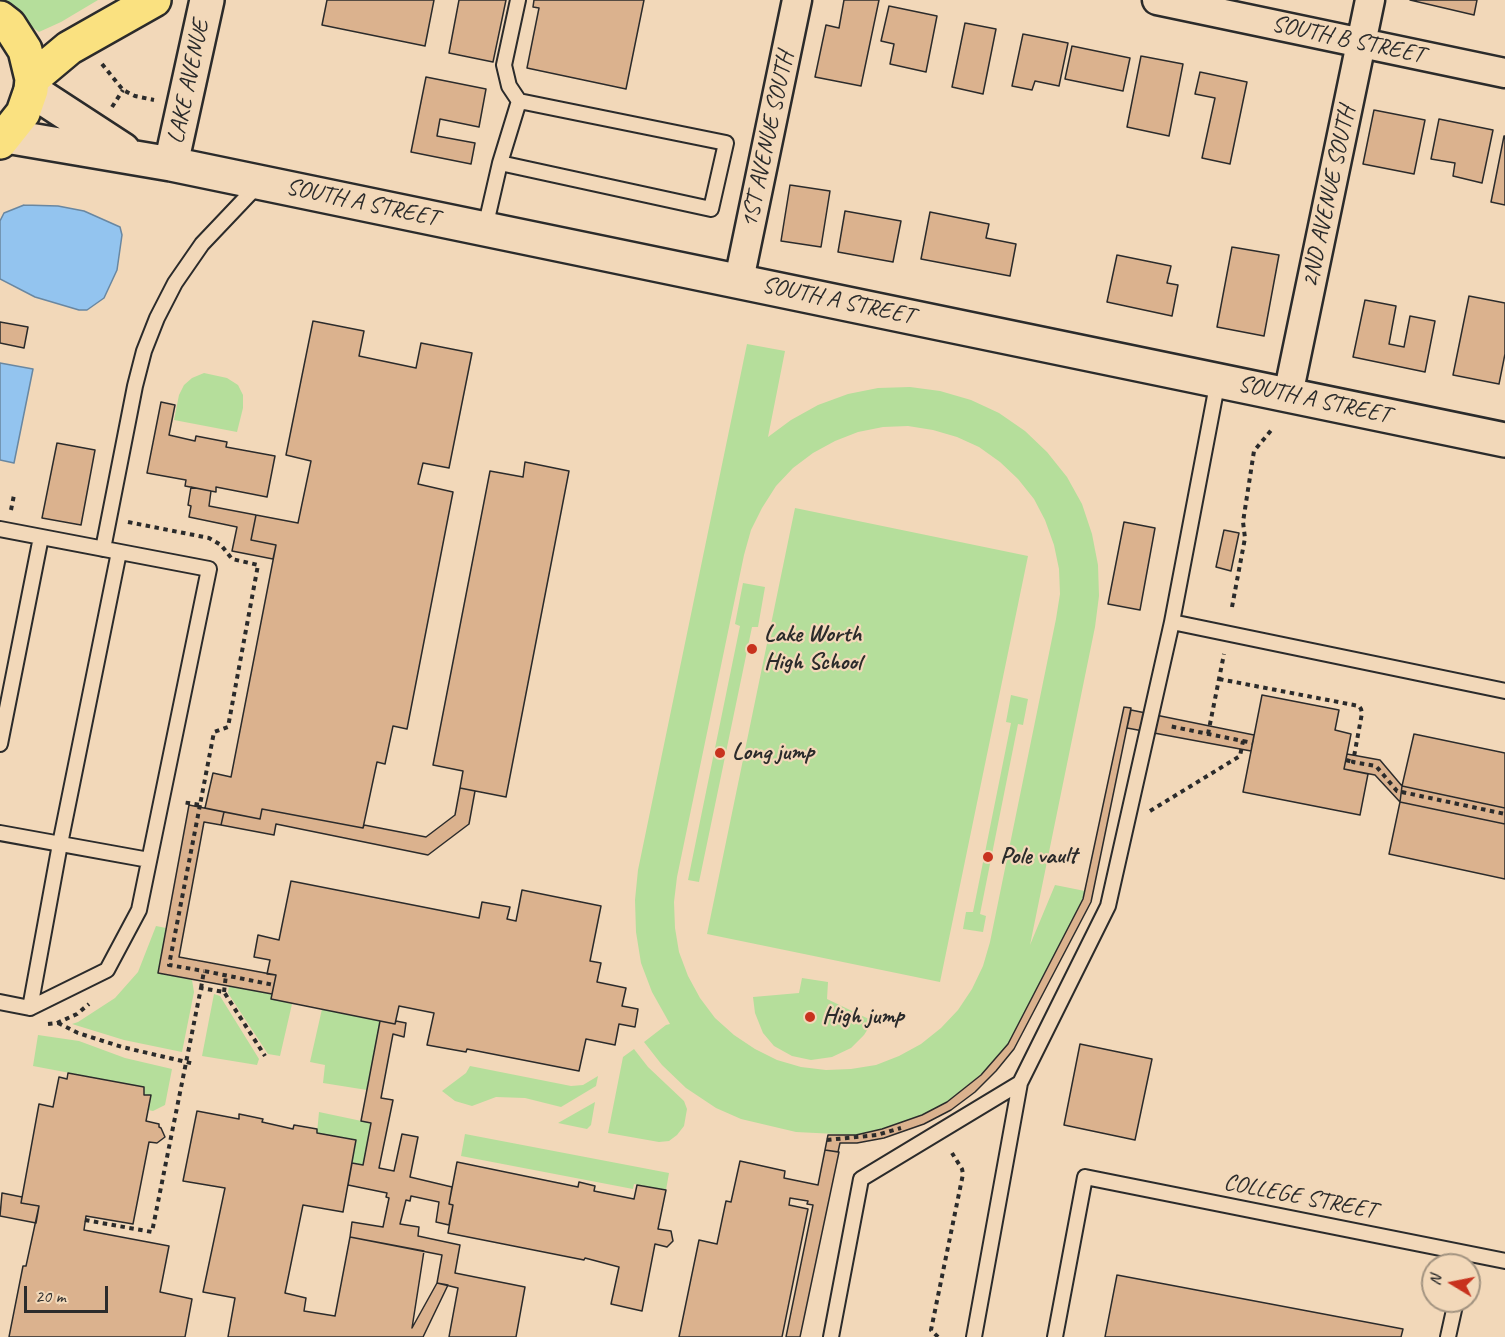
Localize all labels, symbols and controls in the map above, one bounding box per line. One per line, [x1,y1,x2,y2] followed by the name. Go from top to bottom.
[1269,10,1427,70] street label: SOUTH B STREET
[162,18,216,146] street label: LAKE AVENUE
[735,50,801,230] street label: 1ST AVENUE SOUTH
[1296,104,1362,290] street label: 2ND AVENUE SOUTH
[283,173,441,233] street label: SOUTH A STREET
[759,271,917,331] street label: SOUTH A STREET
[1235,370,1393,430] street label: SOUTH A STREET
[764,621,861,677] place label: Lake Worth High School
[745,642,759,656] marker: Lake Worth High School
[732,739,814,767] place label: Long jump
[713,746,727,760] marker: Long jump
[1000,843,1077,871] place label: Pole vault
[981,850,995,864] marker: Pole vault
[822,1003,904,1031] place label: High jump
[803,1010,817,1024] marker: High jump
[1221,1168,1379,1226] street label: COLLEGE STREET
[1421,1253,1481,1313] north arrow
[27,1274,111,1312] scale bar
[1425,1274,1446,1287] text: N
[35,1285,66,1307] text: 20 m

